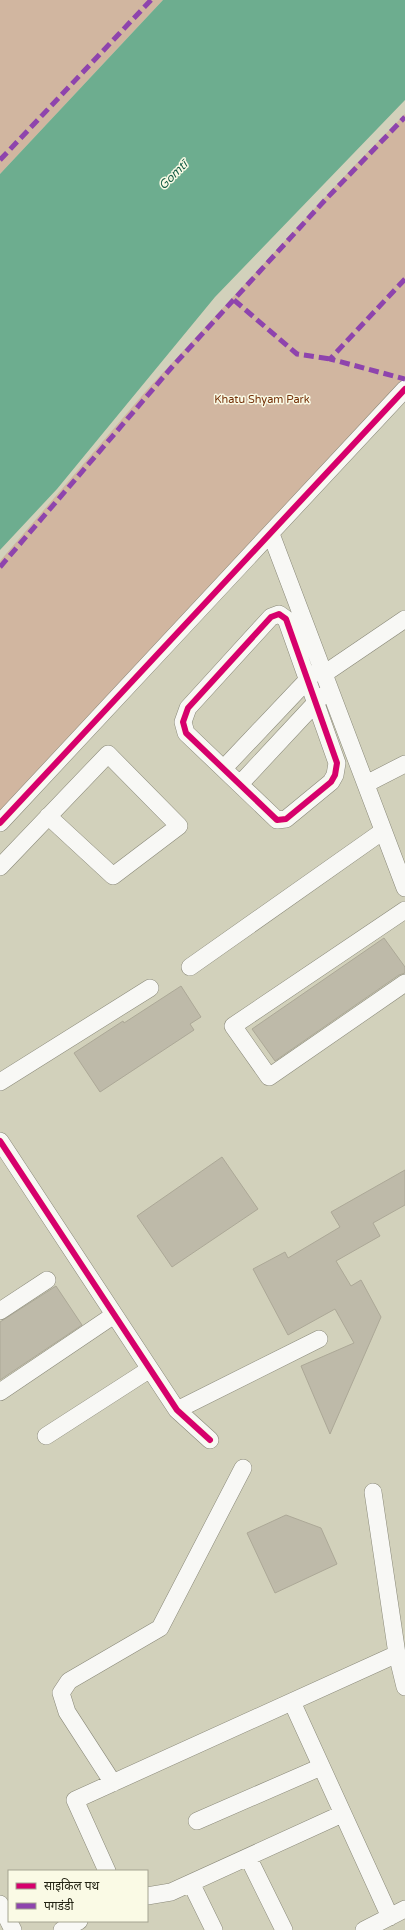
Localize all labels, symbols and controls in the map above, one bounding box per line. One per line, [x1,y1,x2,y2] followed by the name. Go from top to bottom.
[156,156,192,192] water label: Gomtī
[214,393,310,406] park label: Khatu Shyam Park
[8,1870,148,1922] legend
[44,1878,100,1893] text: साइकिल पथ
[44,1898,74,1913] text: पगडंडी

